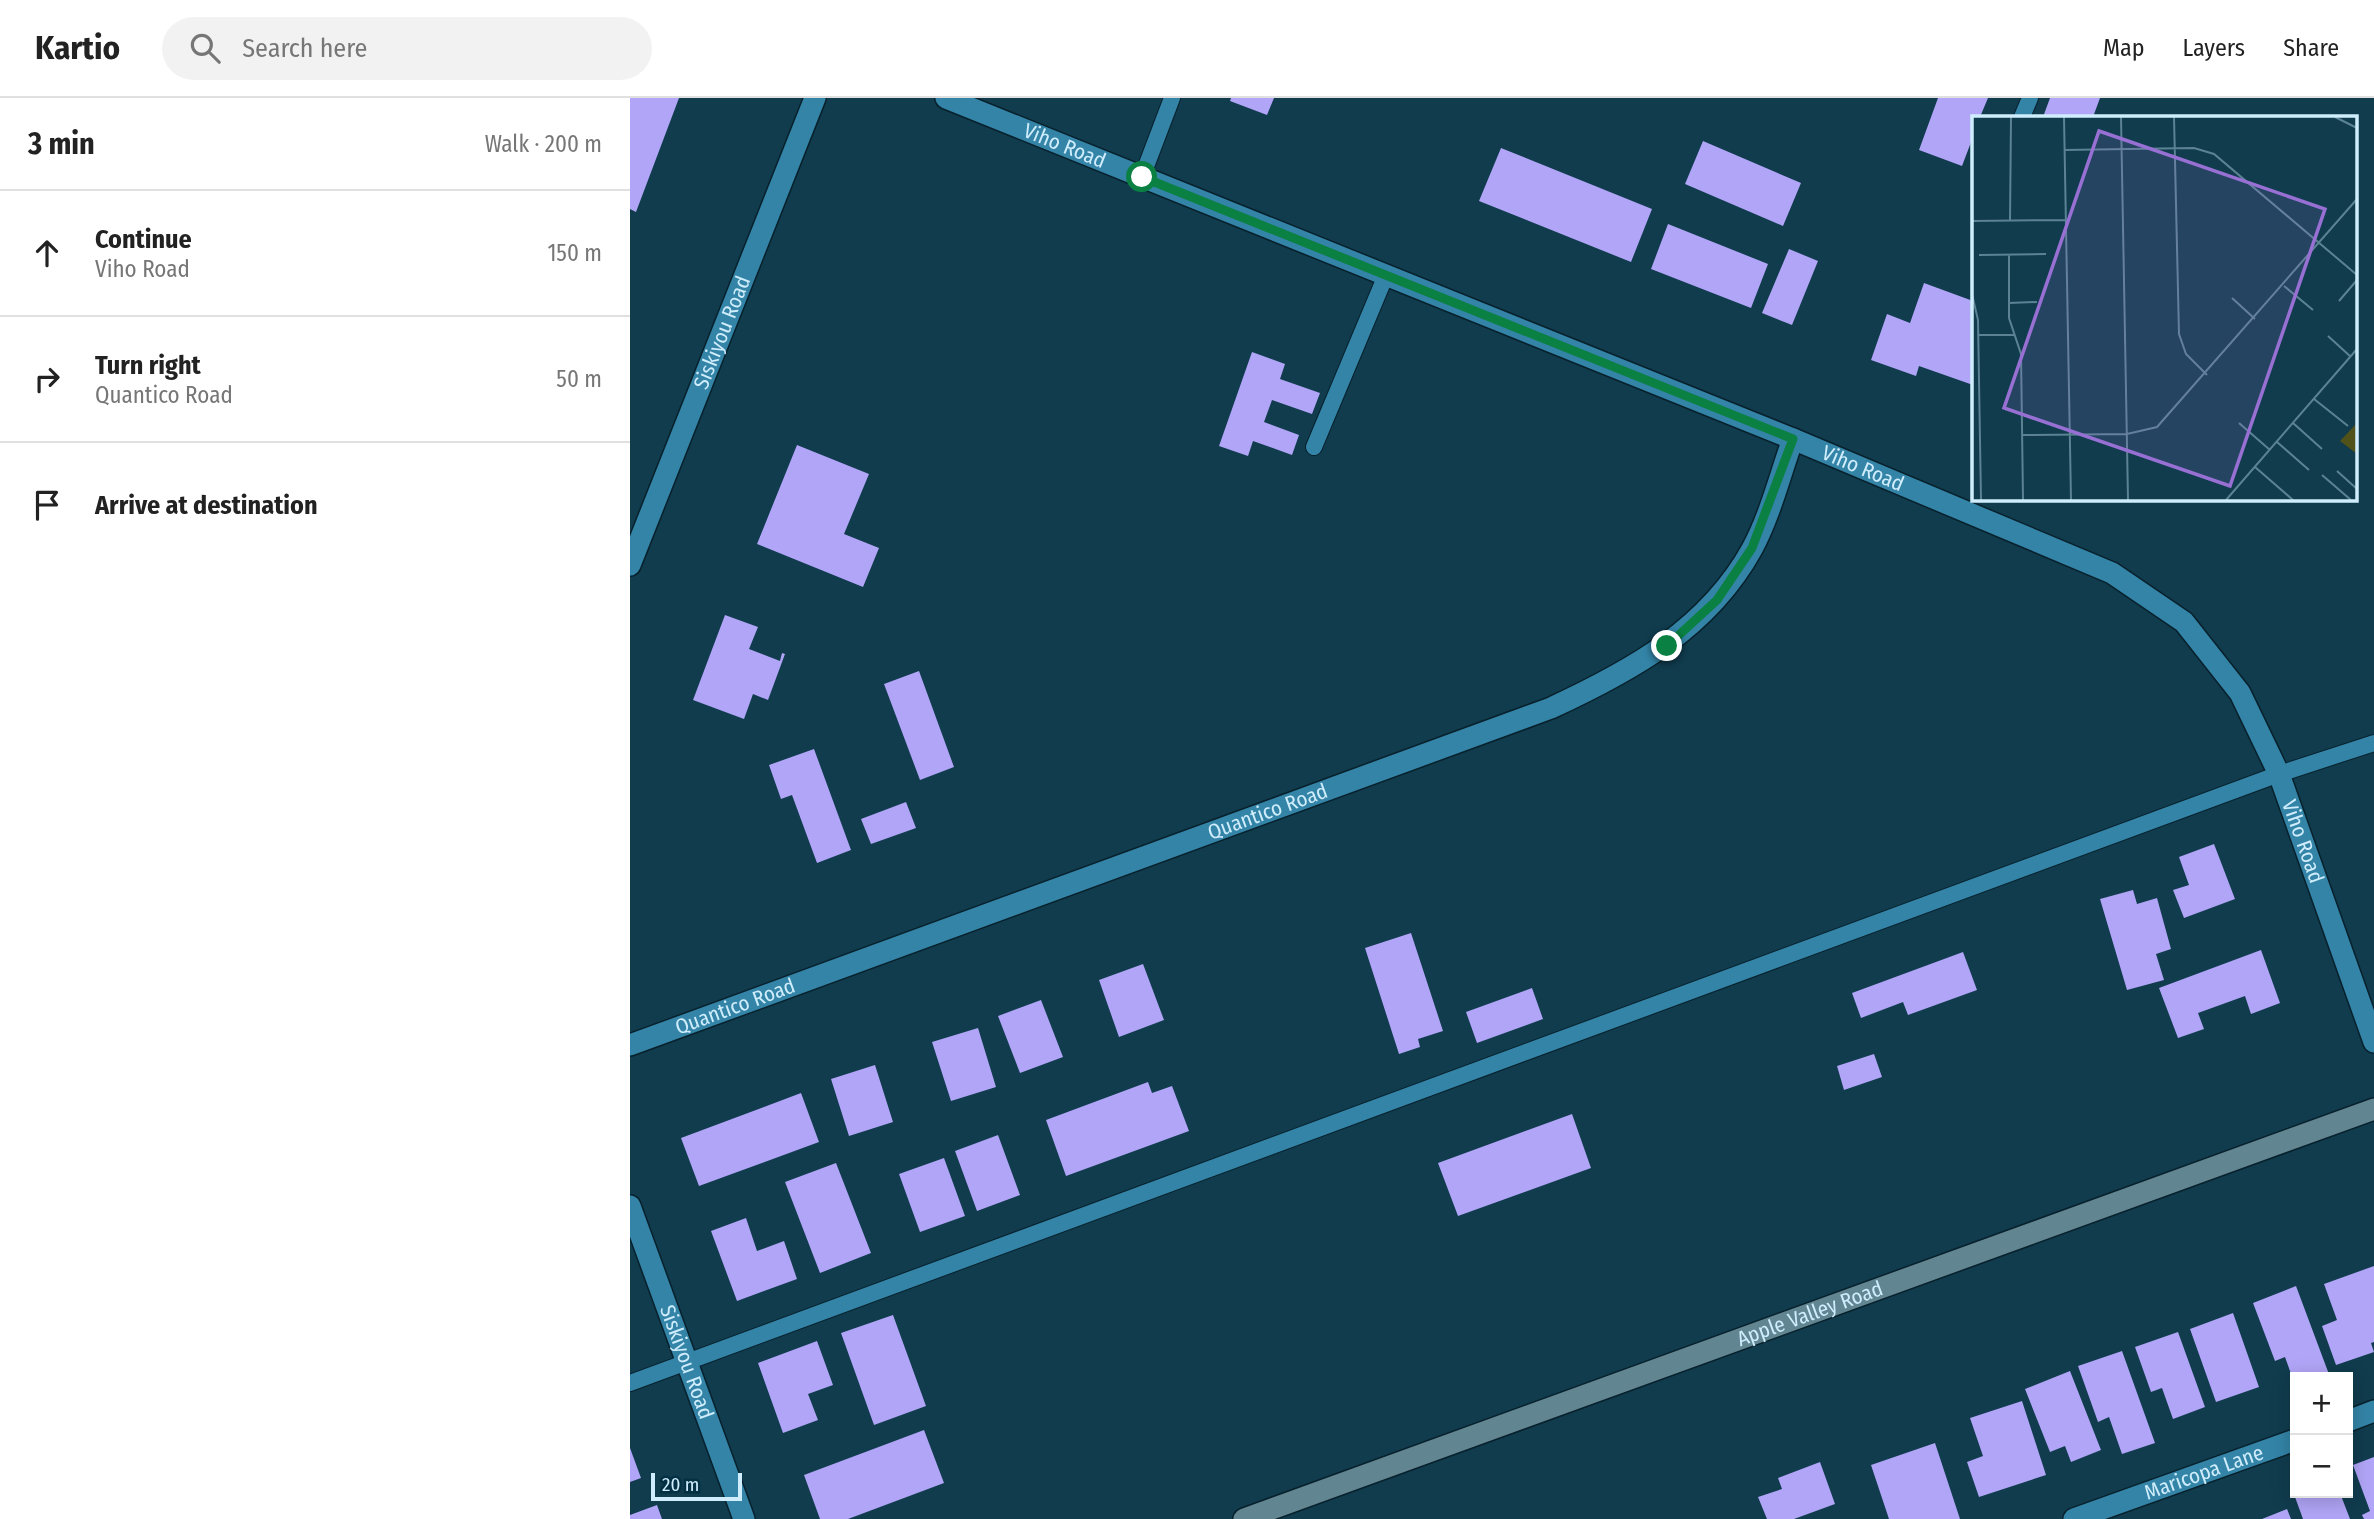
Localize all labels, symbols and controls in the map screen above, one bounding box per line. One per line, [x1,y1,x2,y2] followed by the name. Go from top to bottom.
[162,17,652,80] search box
[35,28,120,68] text: Kartio
[186,29,224,67] icon: search
[242,33,367,64] text: Search here
[2103,34,2145,62] text: Map
[2183,34,2245,62] text: Layers
[2283,34,2339,62] text: Share
[1972,116,2357,500] inset map
[1020,118,1110,174] street label: Viho Road
[28,126,95,162] text: 3 min
[485,130,602,158] text: Walk · 200 m
[1126,161,1157,192] route start
[95,224,192,255] text: Continue
[28,234,66,272] icon: ahead
[547,239,602,267] text: 150 m
[95,255,190,283] text: Viho Road
[688,272,756,393] street label: Siskiyou Road
[95,350,201,381] text: Turn right
[28,360,66,398] icon: right
[556,365,602,393] text: 50 m
[95,381,233,409] text: Quantico Road
[1818,440,1908,497] street label: Viho Road
[28,486,66,524] icon: arrive
[95,490,318,521] text: Arrive at destination
[1651,630,1682,661] route end
[1204,778,1331,846] street label: Quantico Road
[2276,796,2330,887] street label: Viho Road
[672,973,799,1040] street label: Quantico Road
[1733,1275,1886,1352] street label: Apple Valley Road
[654,1301,719,1423] street label: Siskiyou Road
[2290,1372,2353,1498] map controls
[2290,1372,2353,1435] button: +
[2290,1435,2353,1498] button: −
[2141,1439,2267,1506] street label: Maricopa Lane
[651,1470,742,1502] scale bar
[662,1473,699,1496] text: 20 m

